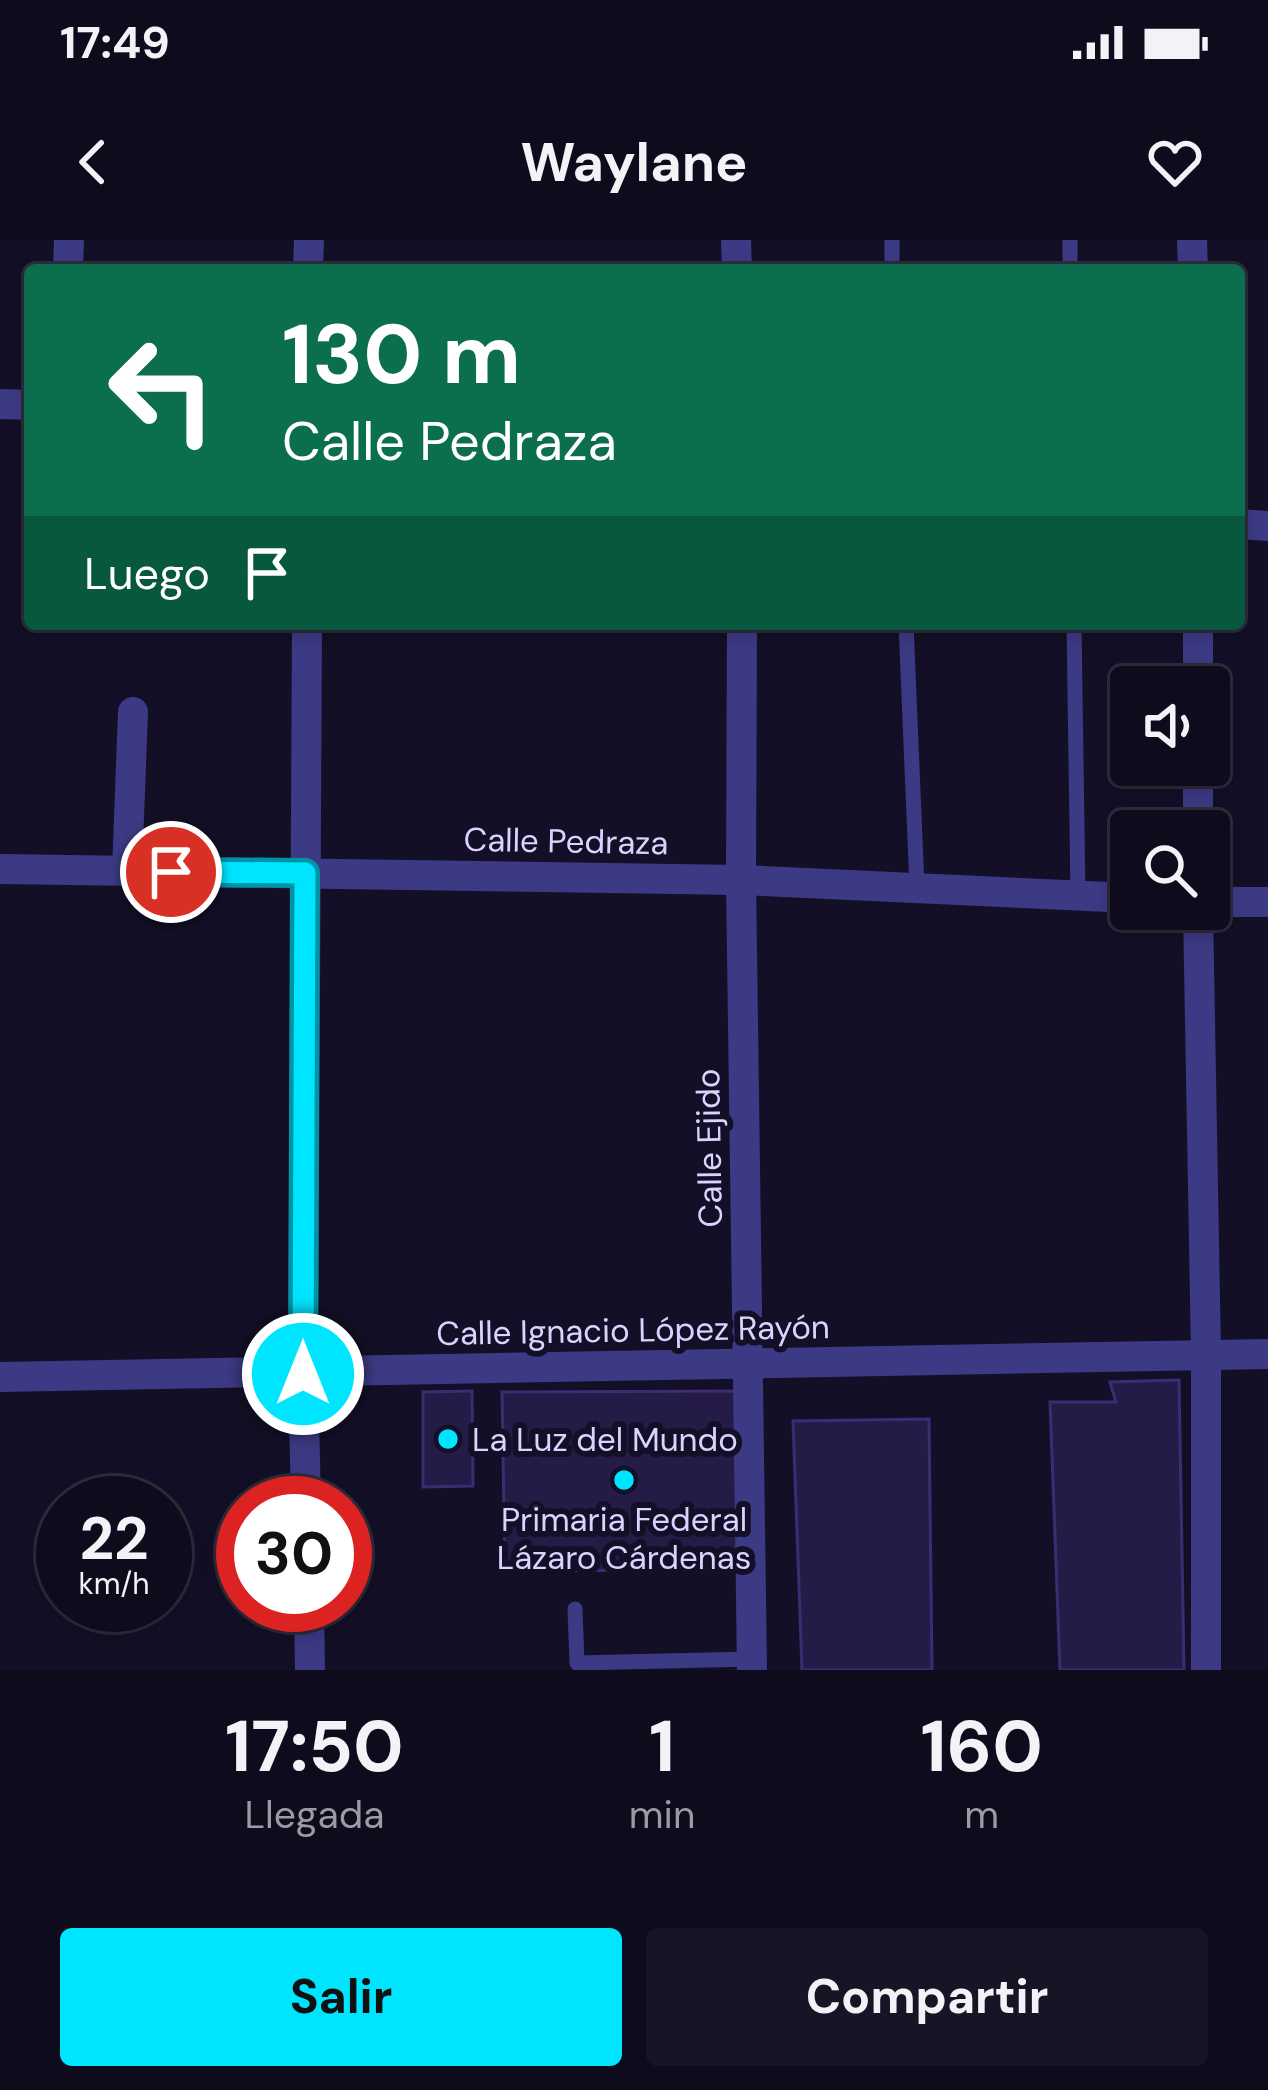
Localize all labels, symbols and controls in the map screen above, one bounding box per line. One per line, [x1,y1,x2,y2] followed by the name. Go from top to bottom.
[60,13,170,72] text: 17:49
[521,127,747,198] text: Waylane
[60,129,126,195] icon: back
[1142,129,1208,195] icon: heart
[282,300,521,409] text: 130 m
[84,312,240,468] icon: left
[282,406,617,477] text: Calle Pedraza
[234,540,300,606] icon: arrive
[84,544,210,603] text: Luego
[1110,666,1230,930] map controls
[1110,666,1230,786] button: sound
[1110,810,1230,930] button: search
[463,818,669,864] street label: Calle Pedraza
[120,821,222,923] pin
[138,839,204,905] icon: arrive
[686,1068,732,1228] street label: Calle Ejido
[436,1305,830,1355] street label: Calle Ignacio López Rayón
[240,1311,366,1437] position arrow
[472,1418,738,1461] place label: La Luz del Mundo
[435,1426,461,1452] marker: La Luz del Mundo
[611,1467,637,1493] marker: Primaria Federal Lázaro Cárdenas
[216,1476,372,1632] speed limit sign: 30
[497,1498,751,1579] place label: Primaria Federal Lázaro Cárdenas
[79,1499,149,1578] text: 22
[79,1564,149,1603] text: km/h
[225,1700,404,1793] text: 17:50
[649,1700,675,1793] text: 1
[920,1700,1043,1793] text: 160
[244,1789,384,1840] text: Llegada
[629,1789,695,1840] text: min
[964,1789,999,1840] text: m
[60,1928,622,2066] button: Salir
[646,1928,1208,2066] button: Compartir

